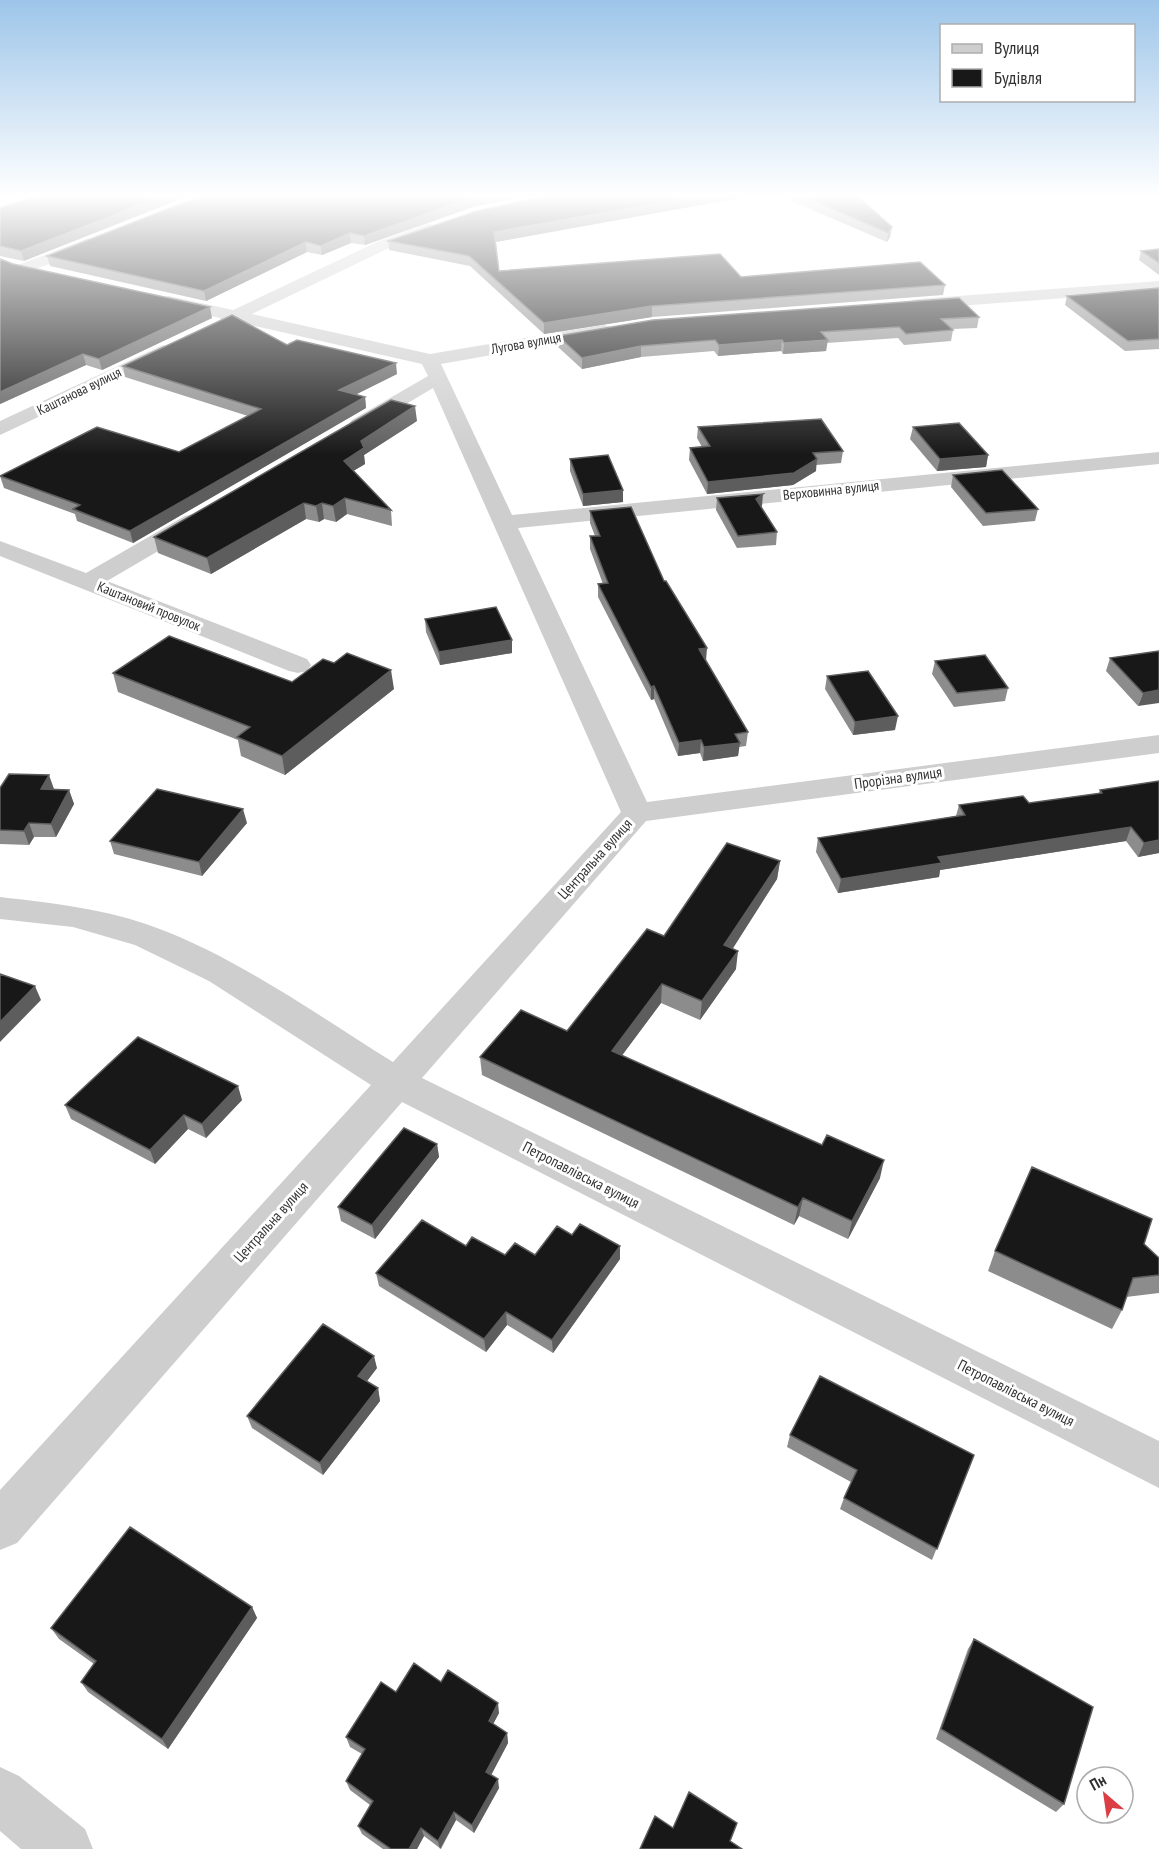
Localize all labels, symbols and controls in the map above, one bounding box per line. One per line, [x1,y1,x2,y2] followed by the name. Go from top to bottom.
[940,24,1135,102] legend
[994,36,1039,59] text: Вулиця
[994,66,1042,89] text: Будівля
[489,328,562,358] street label: Лугова вулиця
[34,363,124,419] street label: Каштанова вулиця
[782,476,880,504] street label: Верховинна вулиця
[95,577,204,635] street label: Каштановий провулок
[853,762,943,793] street label: Прорізна вулиця
[553,814,636,903] street label: Центральна вулиця
[520,1137,643,1212] street label: Петропавлівська вулиця
[229,1177,312,1266] street label: Центральна вулиця
[955,1355,1078,1430] street label: Петропавлівська вулиця
[1075,1765,1135,1825] north arrow
[1086,1769,1109,1794] text: Пн

